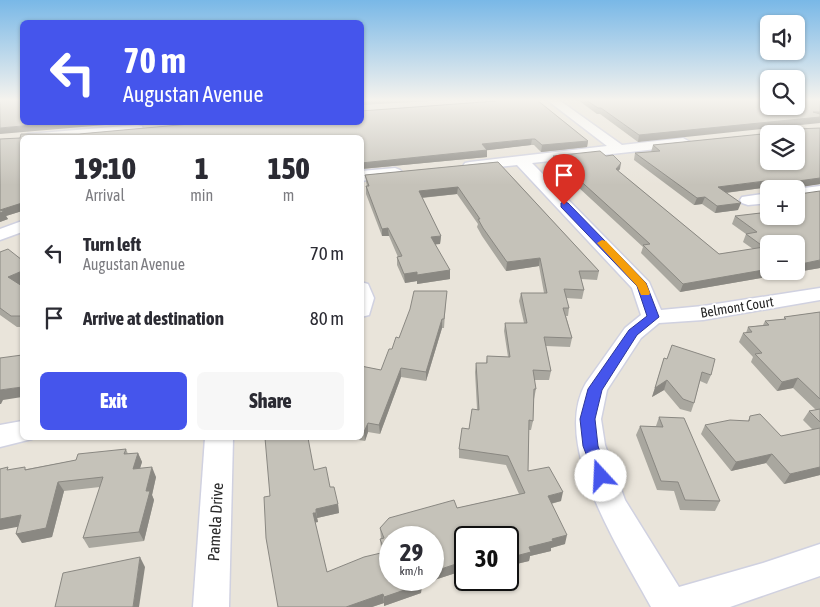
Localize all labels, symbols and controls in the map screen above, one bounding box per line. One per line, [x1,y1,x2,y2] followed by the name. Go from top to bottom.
[760,15,805,280] map controls
[760,15,805,60] button: sound
[40,40,105,105] icon: left
[123,40,186,80] text: 70 m
[760,70,805,115] button: search
[123,81,263,107] text: Augustan Avenue
[760,125,805,170] button: layers
[74,151,136,185] text: 19:10
[195,151,209,185] text: 1
[267,151,310,185] text: 150
[543,154,585,205] pin
[550,161,578,189] icon: arrive
[760,180,805,225] button: +
[86,186,125,204] text: Arrival
[190,186,213,204] text: min
[283,186,294,204] text: m
[83,233,141,255] text: Turn left
[760,235,805,280] button: −
[40,239,68,267] icon: left
[310,242,344,264] text: 70 m
[83,255,185,273] text: Augustan Avenue
[699,293,775,321] street label: Belmont Court
[40,304,68,332] icon: arrive
[83,307,224,329] text: Arrive at destination
[310,307,344,329] text: 80 m
[40,372,187,430] button: Exit
[197,372,344,430] button: Share
[574,449,626,501] position arrow
[204,482,226,562] street label: Pamela Drive
[454,526,519,591] speed limit sign: 30
[400,538,423,566] text: 29
[400,564,423,578] text: km/h

